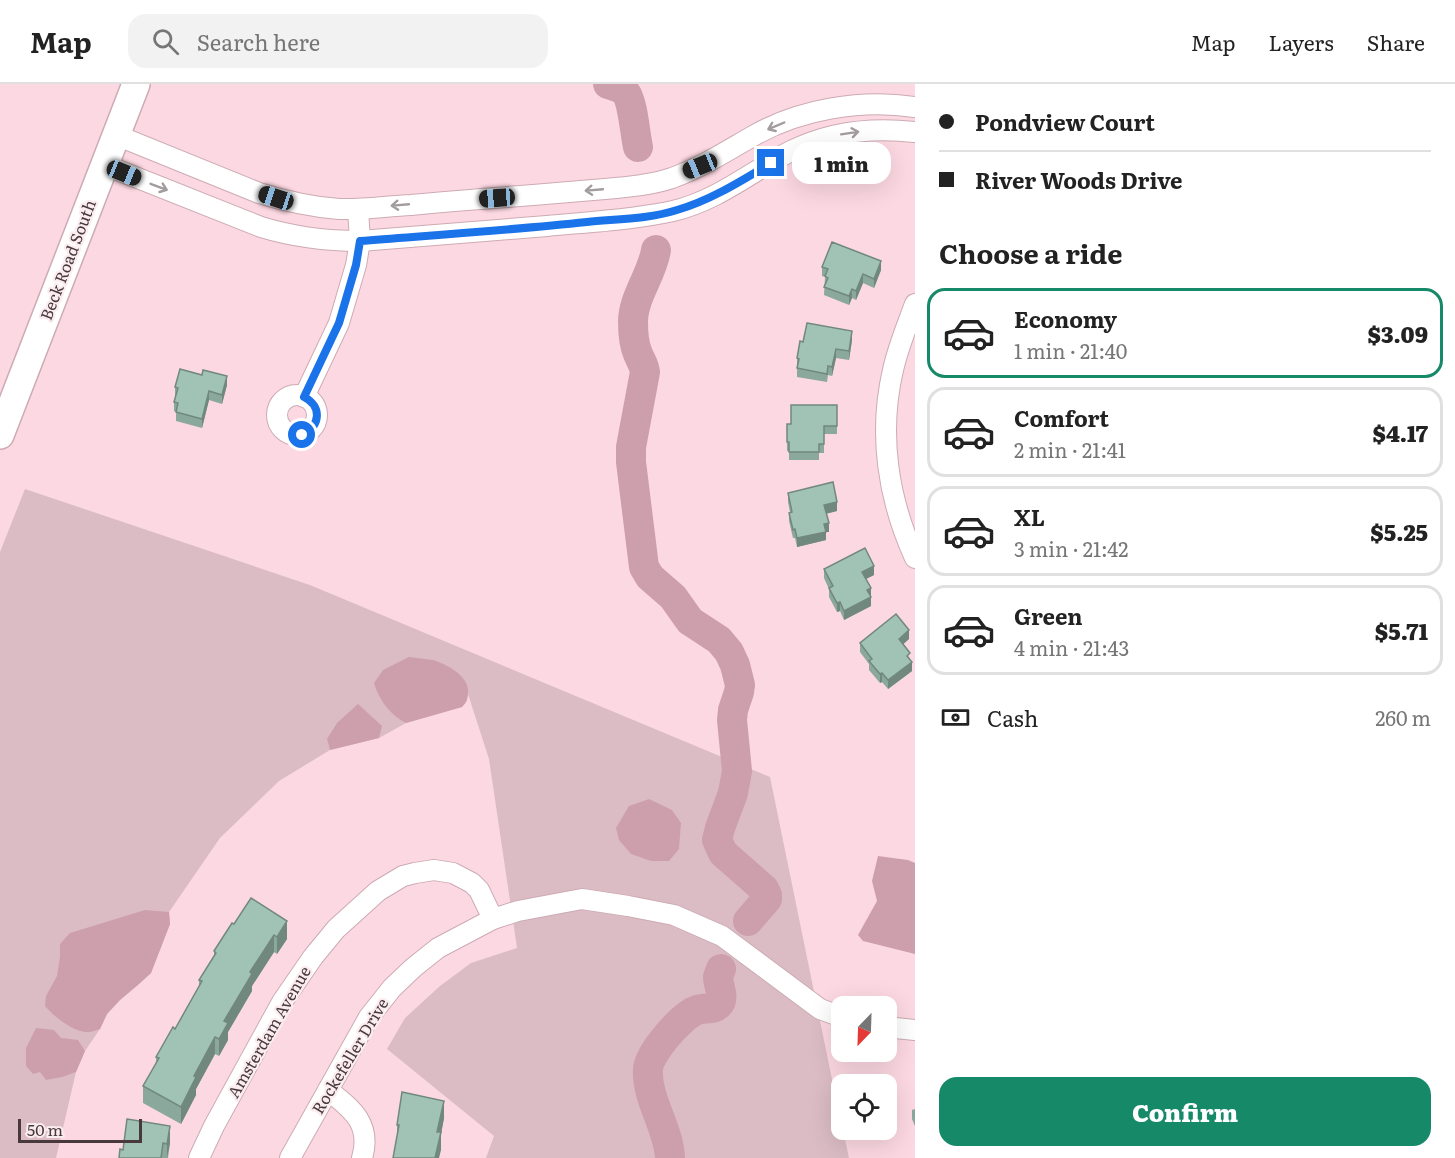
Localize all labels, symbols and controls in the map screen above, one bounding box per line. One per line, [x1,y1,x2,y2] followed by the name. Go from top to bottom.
[128,14,548,68] search box
[30,20,92,62] text: Map
[149,25,182,58] icon: search
[197,25,320,58] text: Search here
[1191,26,1236,57] text: Map
[1269,26,1334,57] text: Layers
[1367,26,1425,57] text: Share
[975,105,1155,138] text: Pondview Court
[767,121,785,132] one-way arrow
[840,127,860,138] one-way arrow
[792,142,891,184] callout: 1 min
[814,148,869,178] text: 1 min
[757,149,784,176] route end
[680,151,720,181] car
[104,158,144,188] car
[975,163,1183,196] text: River Woods Drive
[149,182,168,193] one-way arrow
[256,184,296,212] car
[585,185,605,196] one-way arrow
[478,188,516,208] car
[33,196,101,323] street label: Beck Road South
[390,200,410,211] one-way arrow
[939,232,1122,272] text: Choose a ride
[1014,302,1117,335] text: Economy
[942,306,996,360] icon: car
[1367,317,1428,350] text: $3.09
[1014,335,1127,365] text: 1 min · 21:40
[1014,401,1109,434] text: Comfort
[942,405,996,459] icon: car
[1372,416,1428,449] text: $4.17
[288,421,315,448] route start
[1014,434,1126,464] text: 2 min · 21:41
[1014,500,1045,533] text: XL
[942,504,996,558] icon: car
[1370,515,1428,548] text: $5.25
[1014,533,1129,563] text: 3 min · 21:42
[1014,599,1083,632] text: Green
[942,603,996,657] icon: car
[1375,614,1428,647] text: $5.71
[1014,632,1129,662] text: 4 min · 21:43
[939,701,972,734] icon: cash
[987,701,1038,734] text: Cash
[1375,702,1431,732] text: 260 m
[220,961,316,1102] street label: Amsterdam Avenue
[305,993,393,1118] street label: Rockefeller Drive
[831,996,897,1062] north arrow
[831,996,897,1140] map controls
[831,1074,897,1140] button: locate
[939,1077,1431,1146] button: Confirm
[18,1116,142,1144] scale bar
[27,1117,63,1141] text: 50 m

